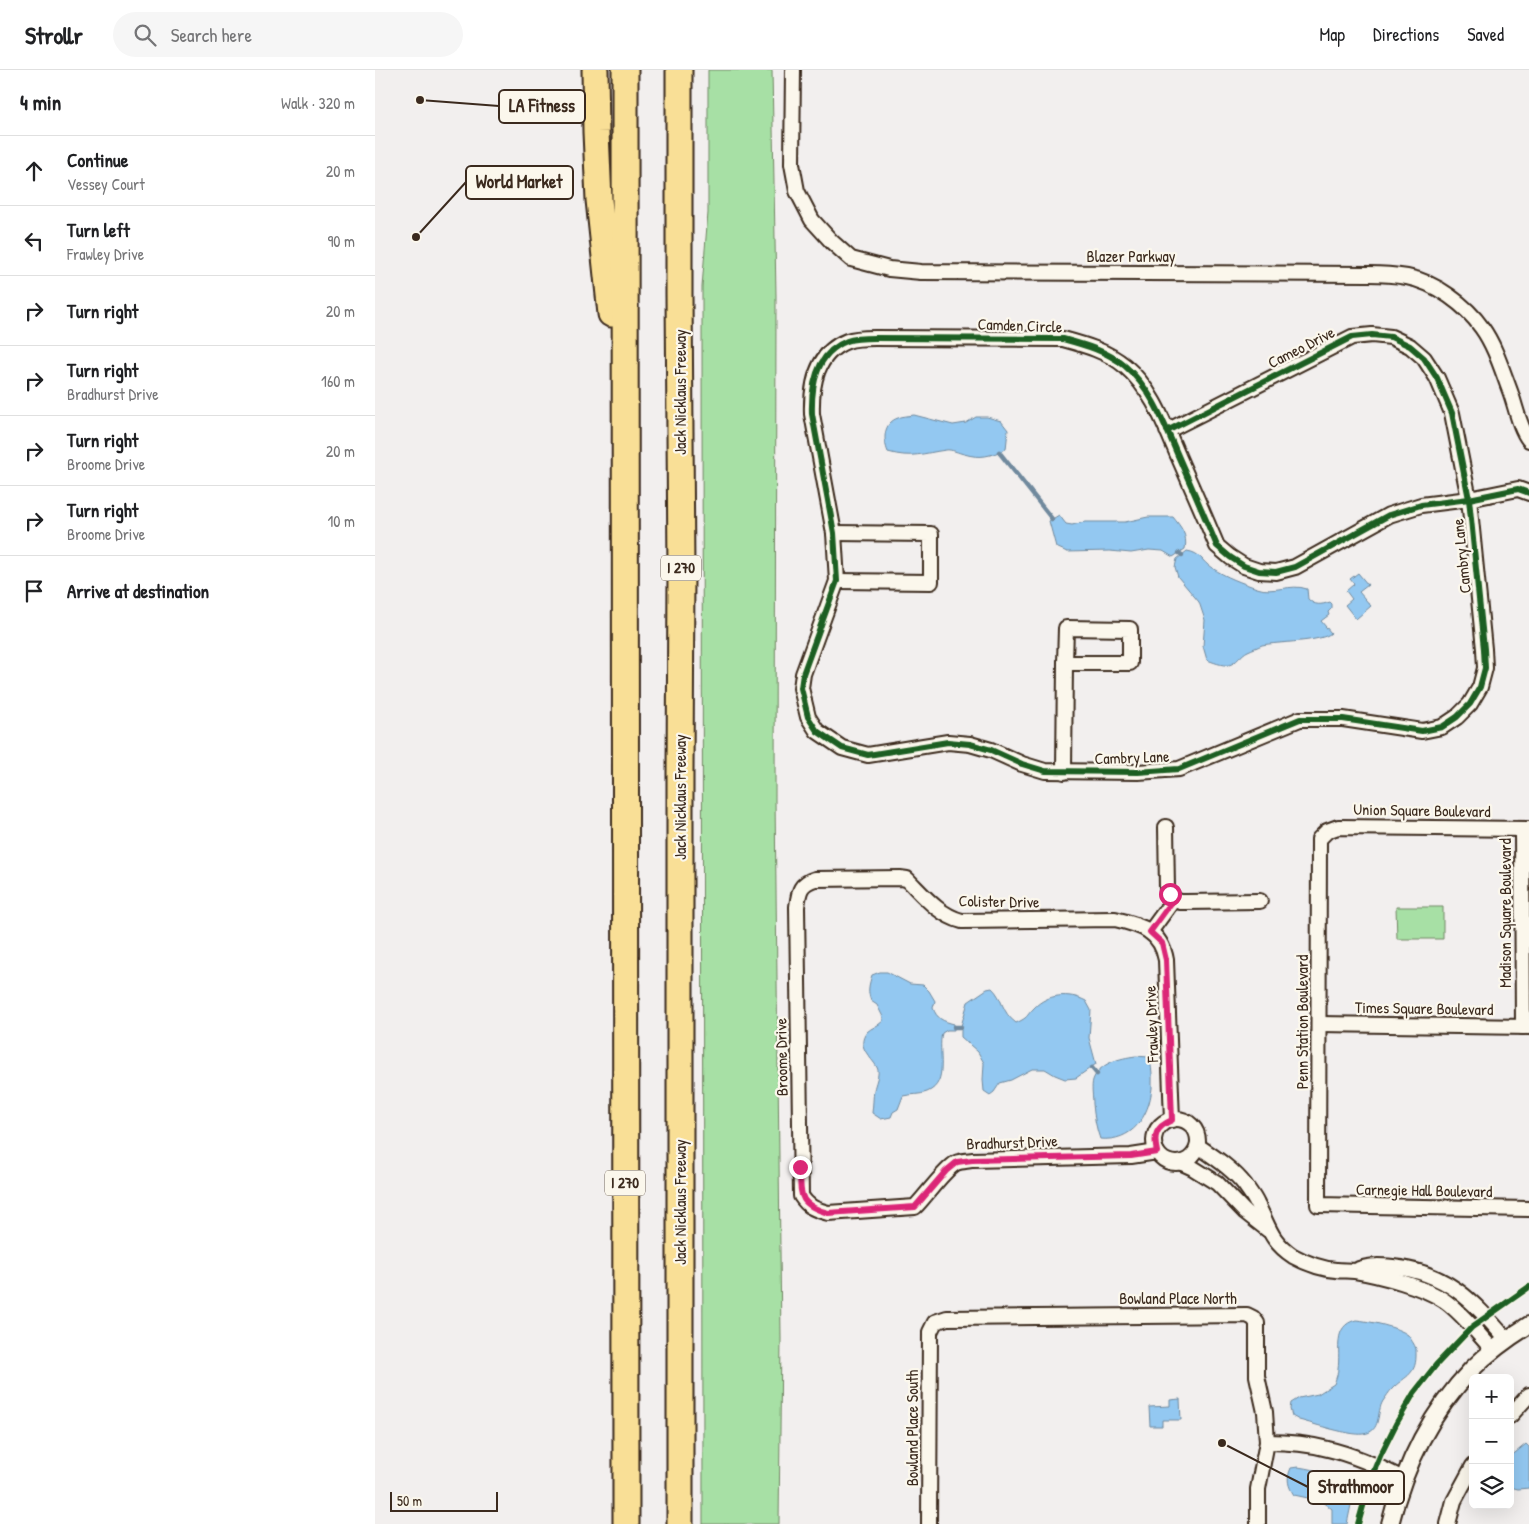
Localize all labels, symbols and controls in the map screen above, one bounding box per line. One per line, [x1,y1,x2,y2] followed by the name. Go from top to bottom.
[113,12,463,57] search box
[25,19,83,51] text: Strollr
[131,21,159,49] icon: search
[171,22,252,48] text: Search here
[1320,22,1345,47] text: Map
[1373,22,1439,47] text: Directions
[1467,22,1504,47] text: Saved
[20,88,61,117] text: 4 min
[499,90,585,123] callout: LA Fitness
[281,92,355,114] text: Walk · 320 m
[509,93,575,118] text: LA Fitness
[67,147,128,173] text: Continue
[20,157,48,185] icon: ahead
[326,160,355,182] text: 20 m
[466,166,573,199] callout: World Market
[476,169,563,194] text: World Market
[67,173,145,195] text: Vessey Court
[67,217,130,243] text: Turn left
[20,227,48,255] icon: left
[327,230,355,252] text: 90 m
[67,243,144,265] text: Frawley Drive
[1087,245,1176,267] street label: Blazer Parkway
[20,297,48,325] icon: right
[67,298,138,324] text: Turn right
[326,300,355,322] text: 20 m
[977,313,1063,337] street label: Camden Circle
[1264,320,1339,373] street label: Cameo Drive
[669,329,691,455] street label: Jack Nicklaus Freeway
[67,357,138,383] text: Turn right
[20,367,48,395] icon: right
[321,370,355,392] text: 160 m
[67,383,159,405] text: Bradhurst Drive
[67,427,138,453] text: Turn right
[20,437,48,465] icon: right
[326,440,355,462] text: 20 m
[67,453,145,475] text: Broome Drive
[67,497,138,523] text: Turn right
[20,507,48,535] icon: right
[327,510,355,532] text: 10 m
[1446,517,1476,594] street label: Cambry Lane
[67,523,145,545] text: Broome Drive
[661,556,701,580] road number: I 270
[20,577,48,605] icon: arrive
[67,578,209,604] text: Arrive at destination
[669,734,691,860] street label: Jack Nicklaus Freeway
[1094,745,1170,769] street label: Cambry Lane
[1353,798,1491,822] street label: Union Square Boulevard
[1494,838,1516,988] street label: Madison Square Boulevard
[1159,883,1182,906] route start
[958,889,1040,913] street label: Colister Drive
[1291,955,1313,1089] street label: Penn Station Boulevard
[1139,984,1163,1064] street label: Frawley Drive
[1355,996,1493,1020] street label: Times Square Boulevard
[769,1017,793,1096] street label: Broome Drive
[966,1129,1059,1155] street label: Bradhurst Drive
[669,1139,691,1265] street label: Jack Nicklaus Freeway
[789,1156,812,1179] route end
[605,1170,645,1196] road number: I 270
[1356,1178,1492,1202] street label: Carnegie Hall Boulevard
[1119,1287,1237,1309] street label: Bowland Place North
[901,1369,923,1486] street label: Bowland Place South
[1469,1374,1514,1509] map controls
[1469,1374,1514,1419] button: +
[1469,1419,1514,1464] button: −
[1469,1464,1514,1509] button: layers
[1308,1471,1404,1504] callout: Strathmoor
[1318,1474,1394,1499] text: Strathmoor
[390,1489,497,1512] scale bar
[397,1491,422,1510] text: 50 m

